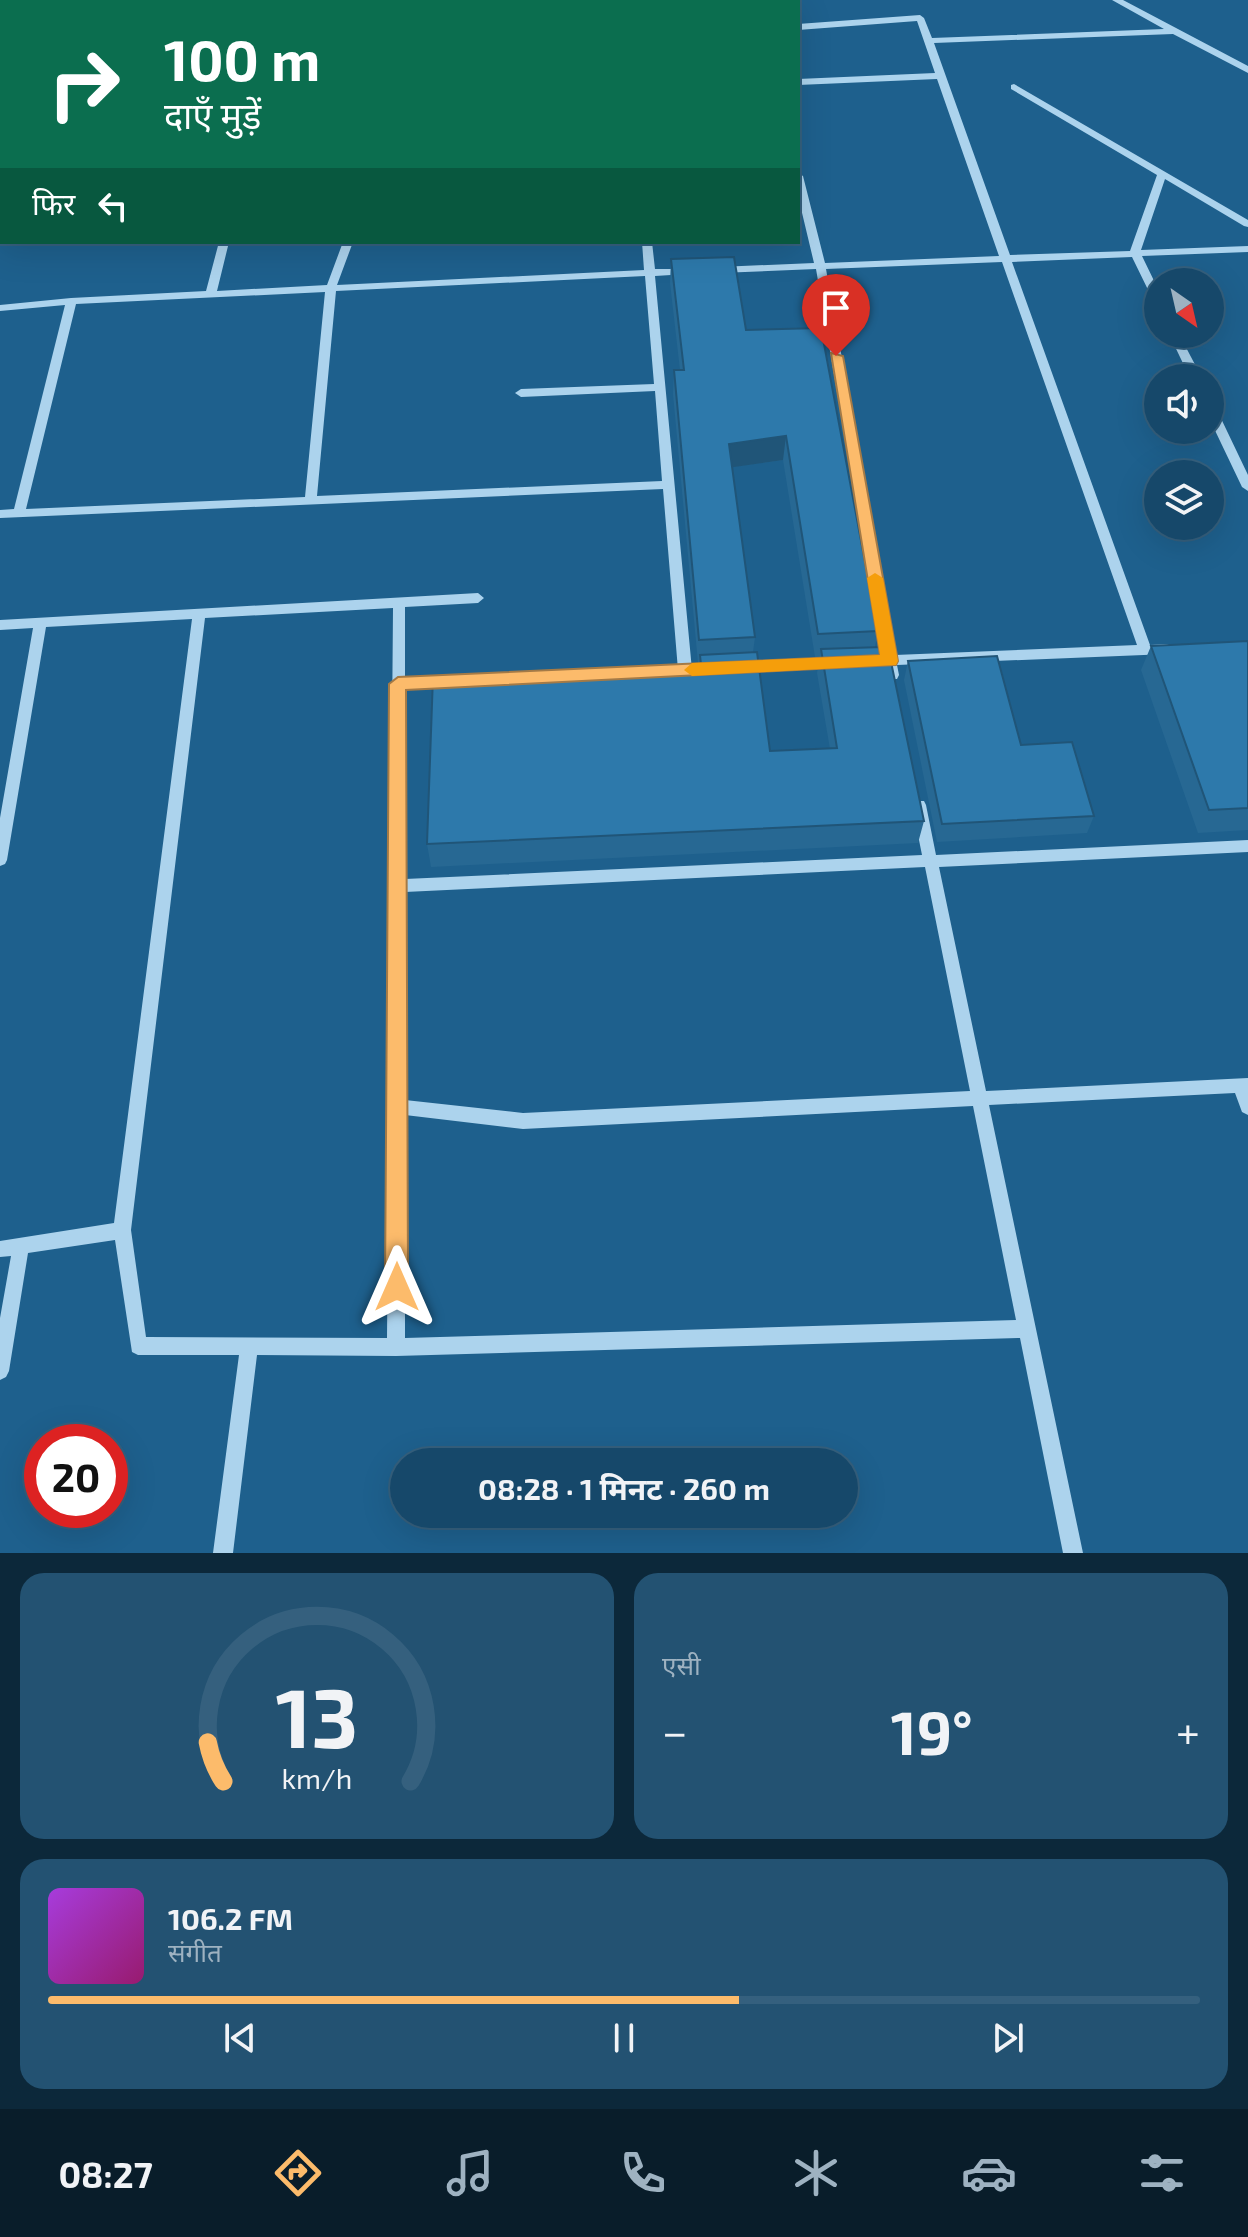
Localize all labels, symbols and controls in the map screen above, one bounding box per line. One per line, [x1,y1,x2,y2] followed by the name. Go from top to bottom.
[164,25,320,92] text: 100 m
[32,32,136,136] icon: right
[164,93,261,136] text: दाएँ मुड़ें
[91,184,135,228] icon: left
[32,185,75,221] text: फिर
[1144,268,1224,348] north arrow
[1144,268,1224,540] map controls
[802,274,870,356] pin
[814,286,858,330] icon: arrive
[1144,364,1224,444] button: sound
[1144,460,1224,540] button: layers
[355,1245,439,1329] position arrow
[24,1424,128,1528] speed limit sign: 20
[478,1470,770,1506] text: 08:28 · 1 मिनट · 260 m
[662,1649,701,1680] text: एसी
[275,1665,359,1765] text: 13
[891,1695,973,1767] text: 19°
[662,1704,688,1757] text: −
[1176,1704,1200,1757] text: +
[282,1760,352,1795] text: km/h
[168,1900,293,1936] text: 106.2 FM
[168,1936,222,1967] text: संगीत
[218,2016,262,2060] icon: previous
[602,2016,646,2060] icon: pause
[986,2016,1030,2060] icon: next
[270,2145,326,2201] icon: directions
[442,2145,498,2201] icon: music
[615,2145,671,2201] icon: phone
[788,2145,844,2201] icon: climate
[961,2145,1017,2201] icon: car
[1134,2145,1190,2201] icon: filters
[58,2152,153,2195] text: 08:27

